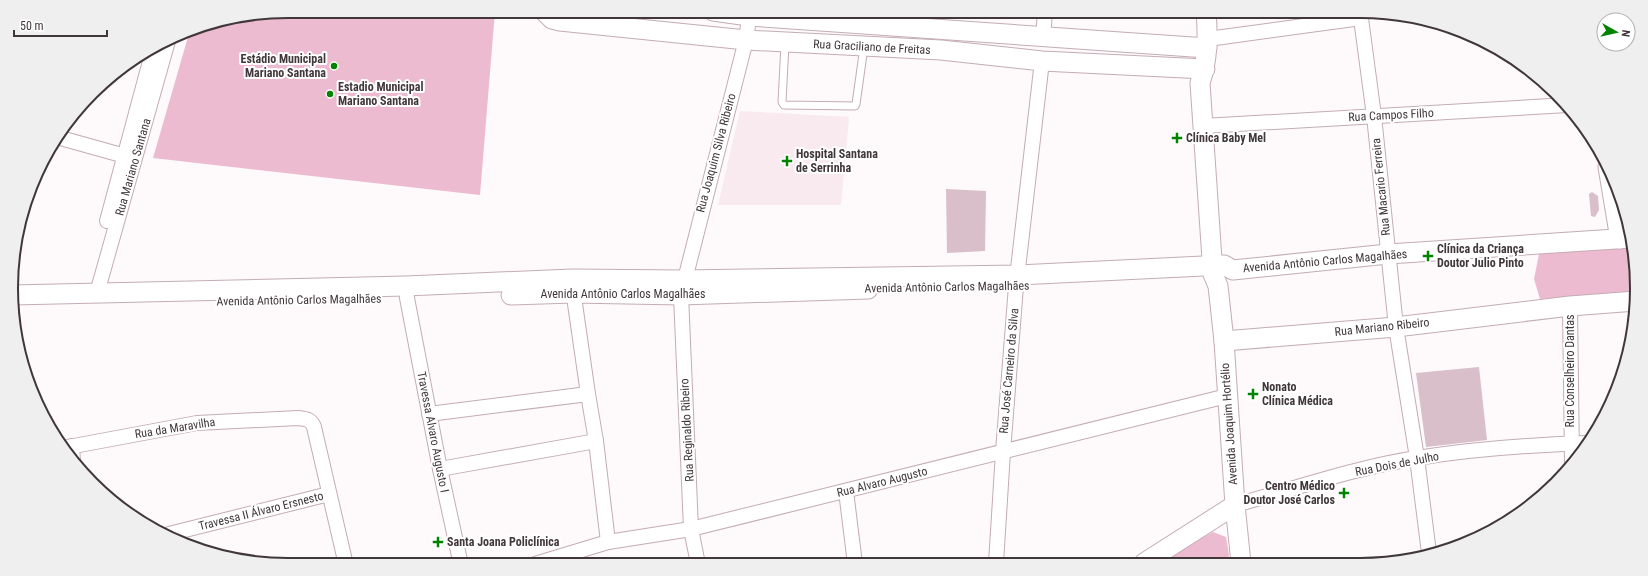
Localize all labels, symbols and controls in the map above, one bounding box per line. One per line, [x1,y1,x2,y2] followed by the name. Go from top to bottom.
[14,12,107,38] scale bar
[1596,12,1636,52] north arrow
[20,19,44,33] text: 50 m
[1618,29,1632,38] text: N
[813,37,931,57] street label: Rua Graciliano de Freitas
[241,52,326,80] place label: Estádio Municipal Mariano Santana
[329,61,339,71] marker: Estádio Municipal Mariano Santana
[338,80,423,108] place label: Estadio Municipal Mariano Santana
[325,89,335,99] marker: Estadio Municipal Mariano Santana
[693,92,739,214] street label: Rua Joaquim Silva Ribeiro
[1348,106,1434,124] street label: Rua Campos Filho
[112,116,154,217] street label: Rua Mariano Santana
[1186,131,1266,145] place label: Clínica Baby Mel
[1171,132,1183,144] marker: Clínica Baby Mel
[1369,137,1393,236] street label: Rua Macario Ferreira
[796,147,878,175] place label: Hospital Santana de Serrinha
[781,155,793,167] marker: Hospital Santana de Serrinha
[1437,242,1524,270] place label: Clínica da Criança Doutor Julio Pinto
[1242,247,1408,275] street label: Avenida Antônio Carlos Magalhães
[1422,250,1434,262] marker: Clínica da Criança Doutor Julio Pinto
[864,279,1030,295] street label: Avenida Antônio Carlos Magalhães
[541,287,705,301] street label: Avenida Antônio Carlos Magalhães
[216,292,382,308] street label: Avenida Antônio Carlos Magalhães
[997,307,1021,434] street label: Rua José Carneiro da Silva
[1334,315,1430,339] street label: Rua Mariano Ribeiro
[1563,315,1577,427] street label: Rua Conselheiro Dantas
[1218,362,1240,486] street label: Avenida Joaquim Hortélio
[414,370,452,494] street label: Travessa Alvaro Augusto I
[677,378,697,482] street label: Rua Reginaldo Ribeiro
[1262,380,1333,408] place label: Nonato Clínica Médica
[1247,388,1259,400] marker: Nonato Clínica Médica
[134,415,216,441] street label: Rua da Maravilha
[1354,449,1440,479] street label: Rua Dois de Julho
[835,464,929,500] street label: Rua Alvaro Augusto
[1243,479,1336,507] place label: Centro Médico Doutor José Carlos
[1338,487,1350,499] marker: Centro Médico Doutor José Carlos
[197,488,325,533] street label: Travessa II Álvaro Ersnesto
[447,535,560,549] place label: Santa Joana Policlínica
[432,536,444,548] marker: Santa Joana Policlínica

